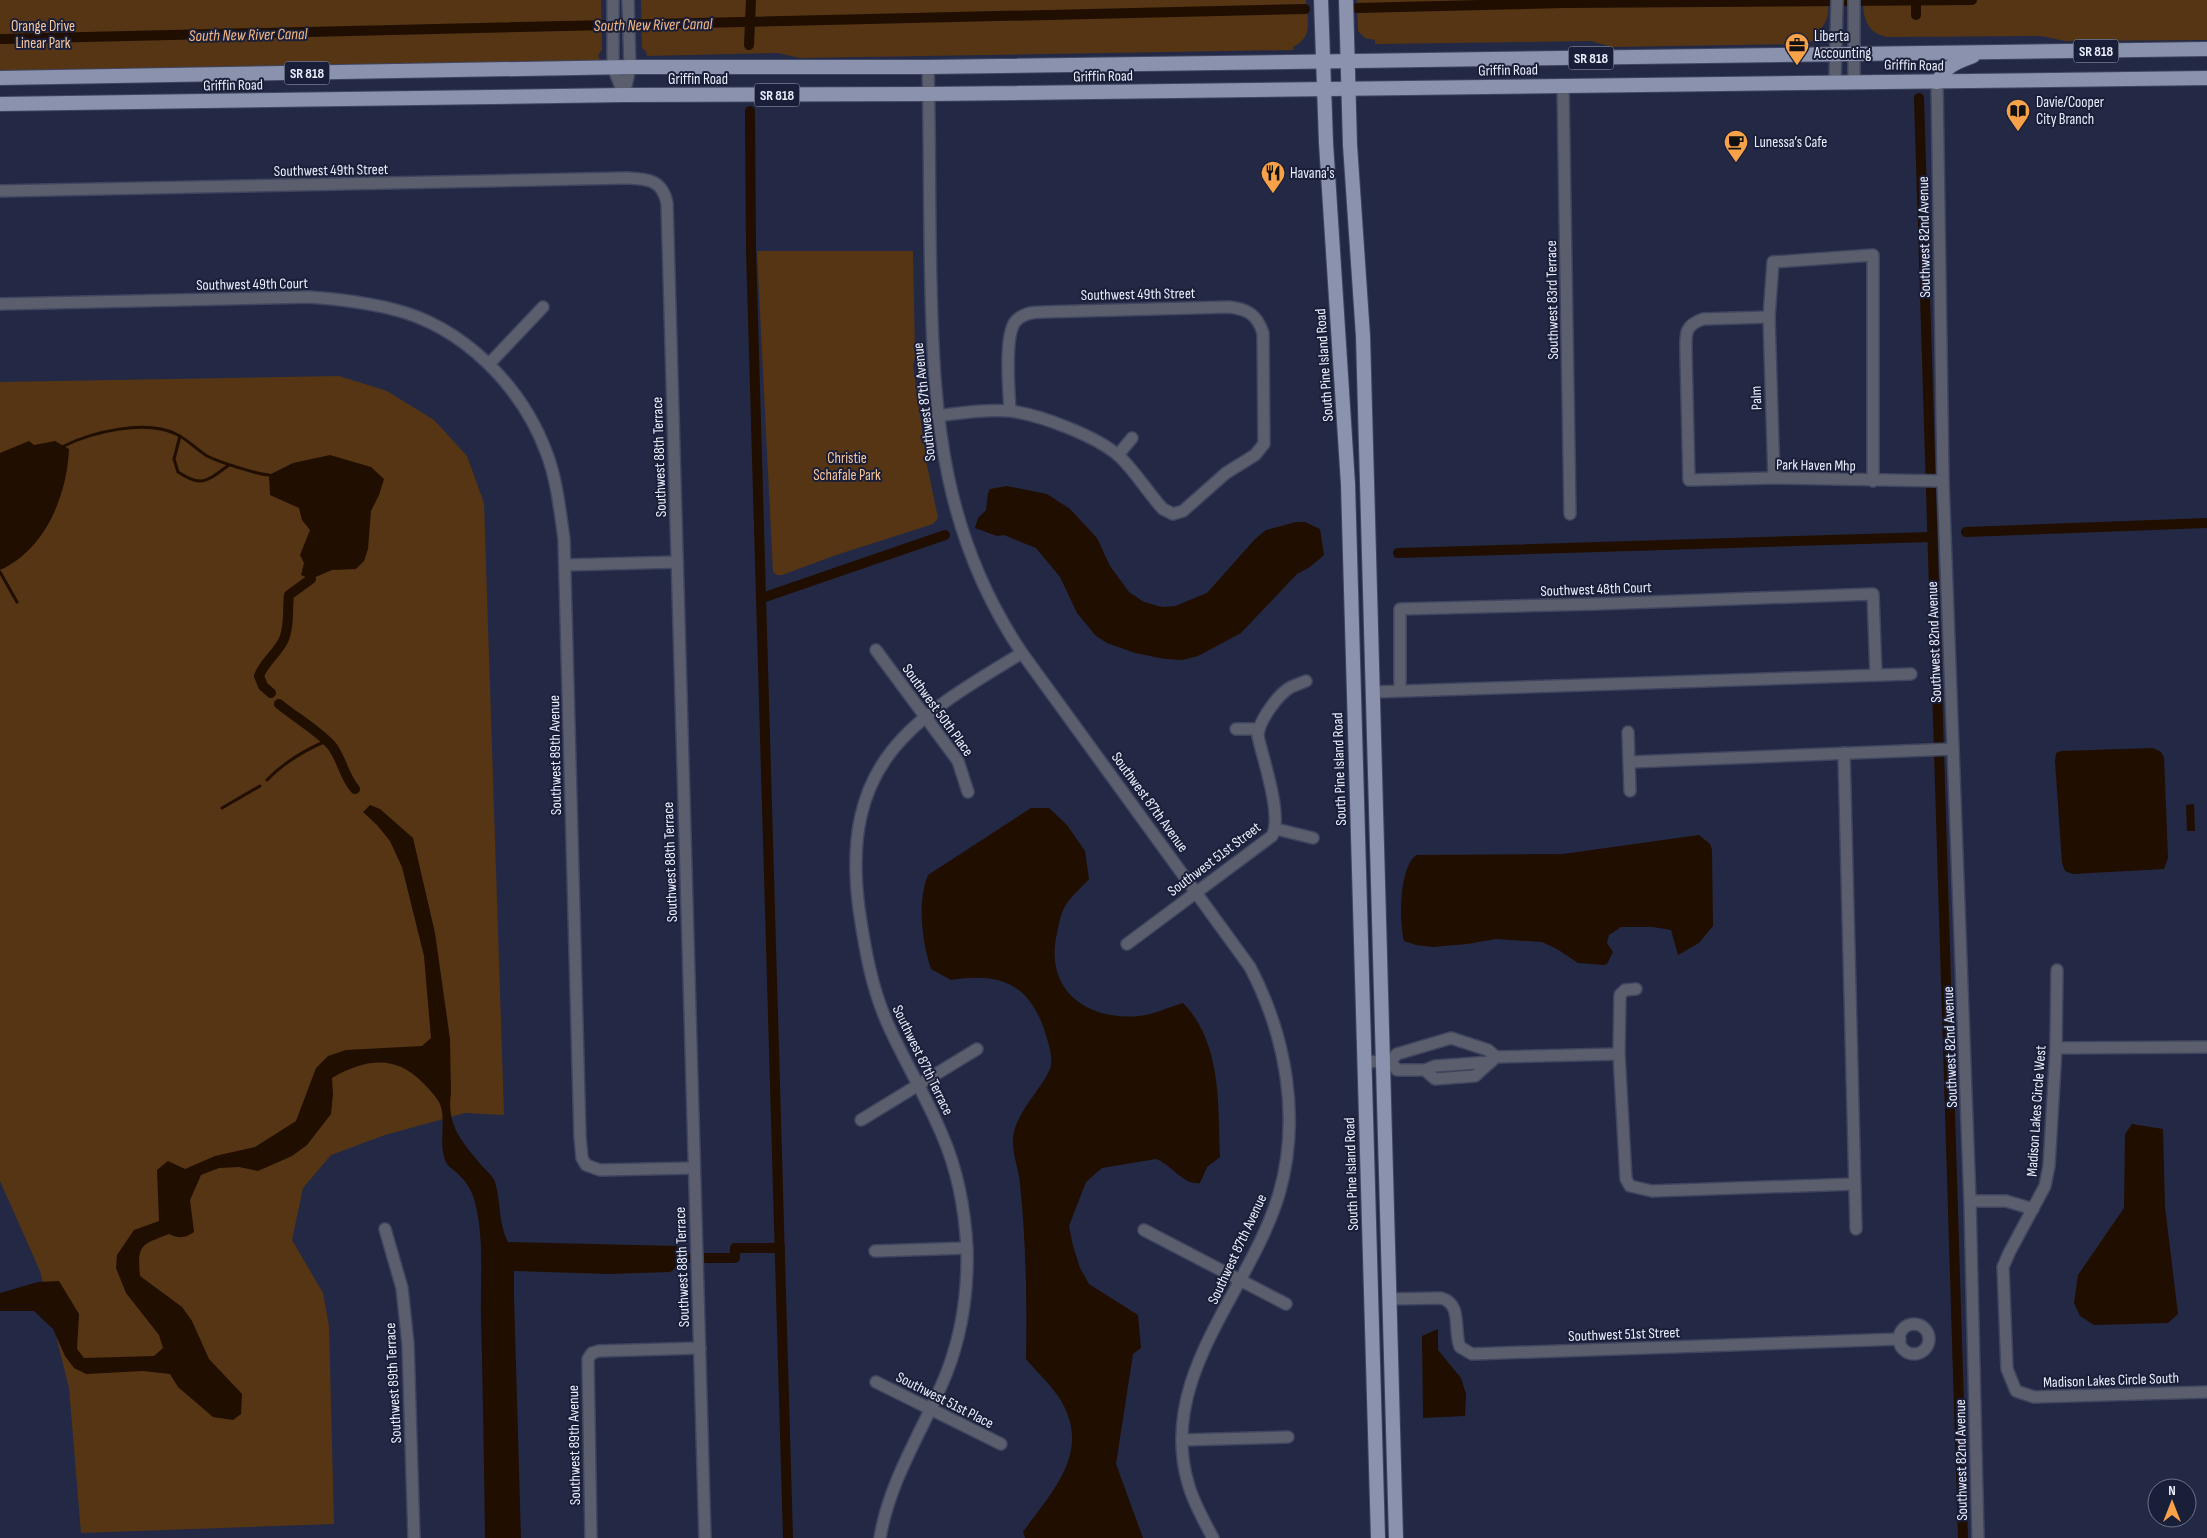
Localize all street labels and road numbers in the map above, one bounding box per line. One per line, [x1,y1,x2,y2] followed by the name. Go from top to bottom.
[2074,40,2118,62] road number: SR 818
[1568,46,1614,70] road number: SR 818
[1884,55,1944,76] street label: Griffin Road
[1478,60,1538,81] street label: Griffin Road
[284,62,330,84] road number: SR 818
[1073,66,1133,87] street label: Griffin Road
[668,70,728,89] street label: Griffin Road
[203,75,263,96] street label: Griffin Road
[754,84,800,106] road number: SR 818
[273,160,389,181] street label: Southwest 49th Street
[1914,176,1935,298] street label: Southwest 82nd Avenue
[1542,240,1563,360] street label: Southwest 83rd Terrace
[196,274,308,295] street label: Southwest 49th Court
[1080,284,1196,305] street label: Southwest 49th Street
[1311,308,1338,422] street label: South Pine Island Road
[909,342,940,462] street label: Southwest 87th Avenue
[1747,385,1766,410] street label: Palm
[648,396,671,517] street label: Southwest 88th Terrace
[1776,455,1856,476] street label: Park Haven Mhp
[1540,578,1653,601] street label: Southwest 48th Court
[1923,581,1946,703] street label: Southwest 82nd Avenue
[898,660,977,760] street label: Southwest 50th Place
[545,695,566,815] street label: Southwest 89th Avenue
[1328,712,1351,826] street label: South Pine Island Road
[1107,748,1192,856] street label: Southwest 87th Avenue
[659,801,682,922] street label: Southwest 88th Terrace
[1164,818,1265,901] street label: Southwest 51st Street
[1939,986,1962,1108] street label: Southwest 82nd Avenue
[888,1002,957,1118] street label: Southwest 87th Terrace
[2022,1044,2051,1177] street label: Madison Lakes Circle West
[1340,1117,1363,1231] street label: South Pine Island Road
[1204,1191,1271,1307] street label: Southwest 87th Avenue
[671,1206,694,1327] street label: Southwest 88th Terrace
[381,1322,406,1444] street label: Southwest 89th Terrace
[1568,1323,1681,1346] street label: Southwest 51st Street
[893,1368,997,1433] street label: Southwest 51st Place
[2043,1369,2179,1392] street label: Madison Lakes Circle South
[564,1385,585,1505] street label: Southwest 89th Avenue
[1951,1399,1972,1521] street label: Southwest 82nd Avenue

